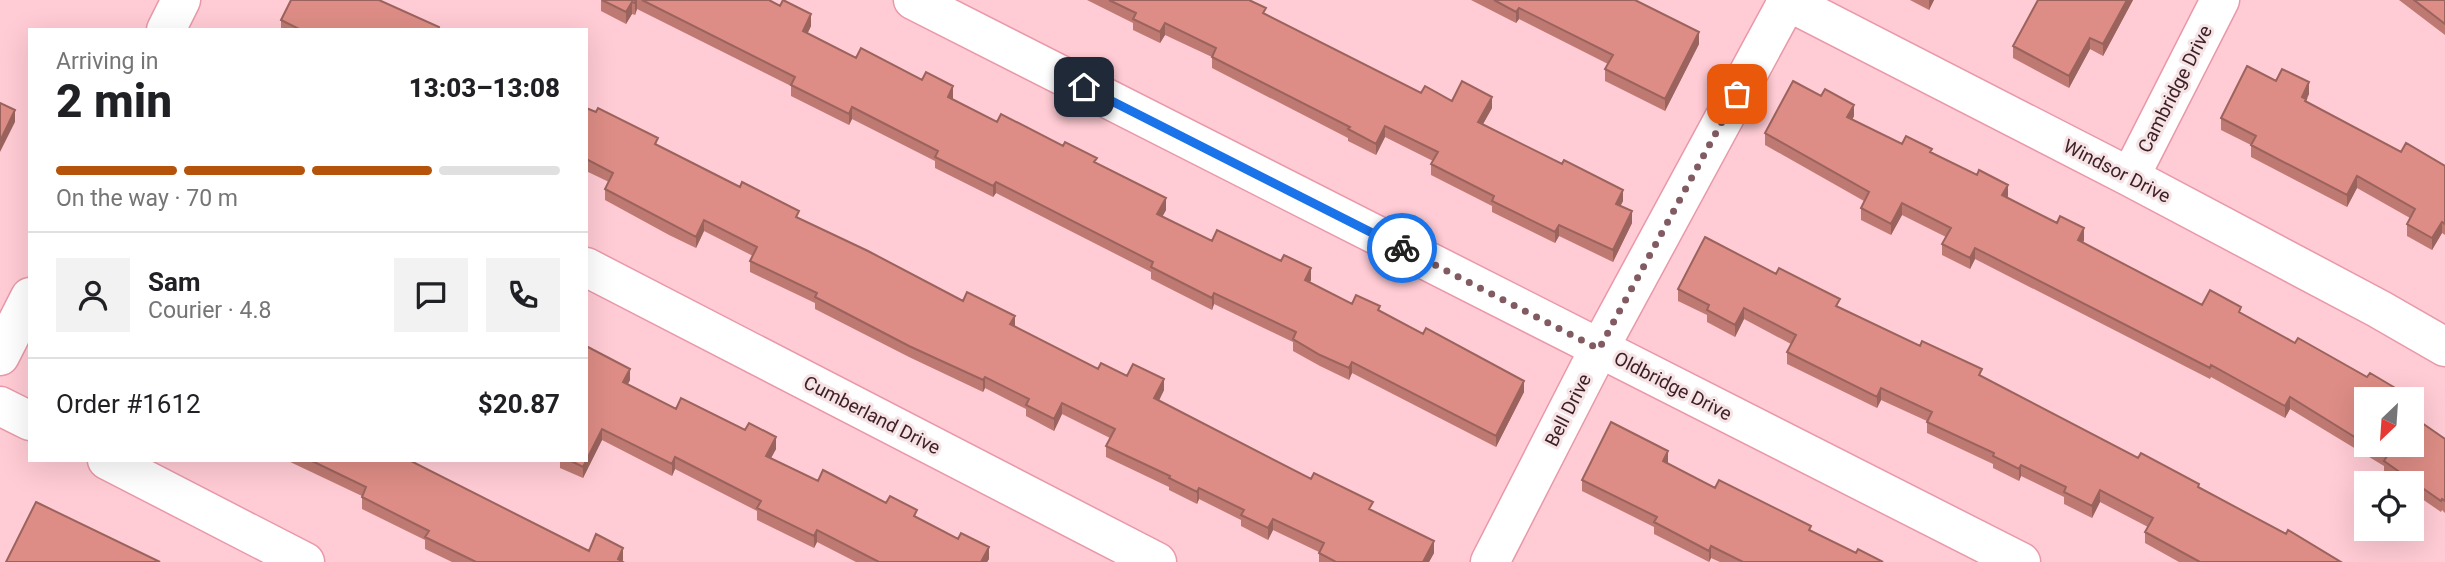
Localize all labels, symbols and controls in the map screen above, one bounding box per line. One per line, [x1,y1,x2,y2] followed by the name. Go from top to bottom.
[2133,21,2217,157] street label: Cambridge Drive
[56,48,159,75] text: Arriving in
[1054,57,1114,117] pin
[1707,64,1767,124] pin
[1065,68,1103,106] icon: home
[409,73,560,103] text: 13:03–13:08
[56,74,172,128] text: 2 min
[1718,75,1756,113] icon: bag
[2060,134,2174,208] street label: Windsor Drive
[56,185,238,212] text: On the way · 70 m
[1367,213,1437,283] courier
[1383,229,1421,267] icon: bike
[56,258,130,332] button: person
[394,258,468,332] button: chat
[486,258,560,332] button: phone
[148,267,200,297] text: Sam
[148,297,271,324] text: Courier · 4.8
[1610,346,1736,426] street label: Oldbridge Drive
[1540,370,1596,450] street label: Bell Drive
[800,371,944,459] street label: Cumberland Drive
[2354,387,2424,457] north arrow
[2354,387,2424,541] map controls
[56,389,201,419] text: Order #1612
[478,389,560,419] text: $20.87
[2354,471,2424,541] button: locate

